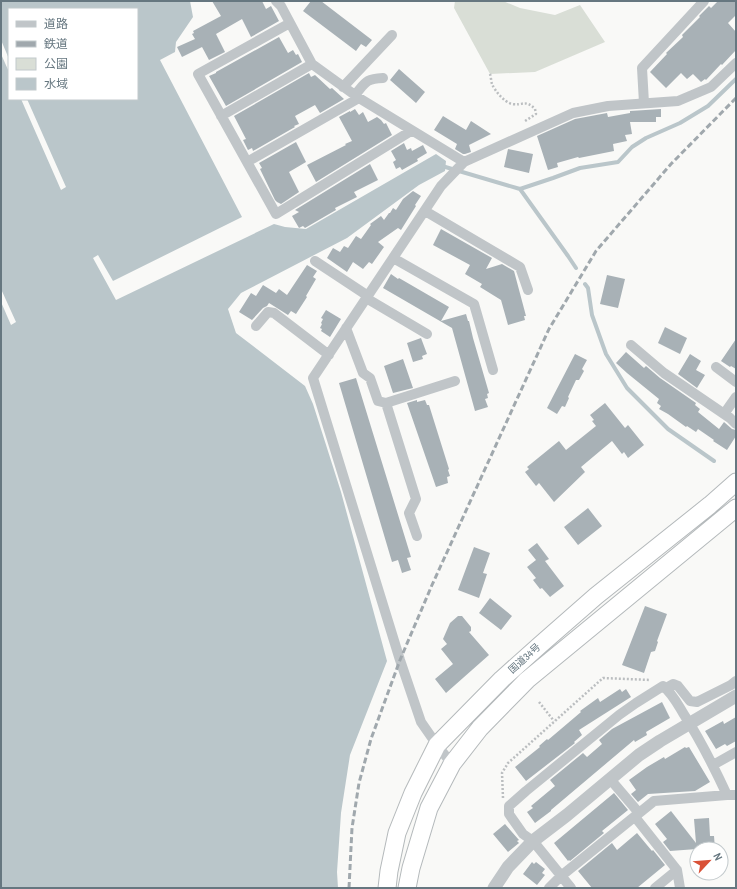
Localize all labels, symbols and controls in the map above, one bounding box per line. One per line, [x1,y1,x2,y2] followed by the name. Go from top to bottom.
[8,8,138,100] legend
[44,16,68,32] text: 道路
[44,36,68,52] text: 鉄道
[44,56,68,72] text: 公園
[44,76,68,92] text: 水域
[505,640,543,676] street label: 国道34号
[689,841,729,881] north arrow
[710,851,726,863] text: N

